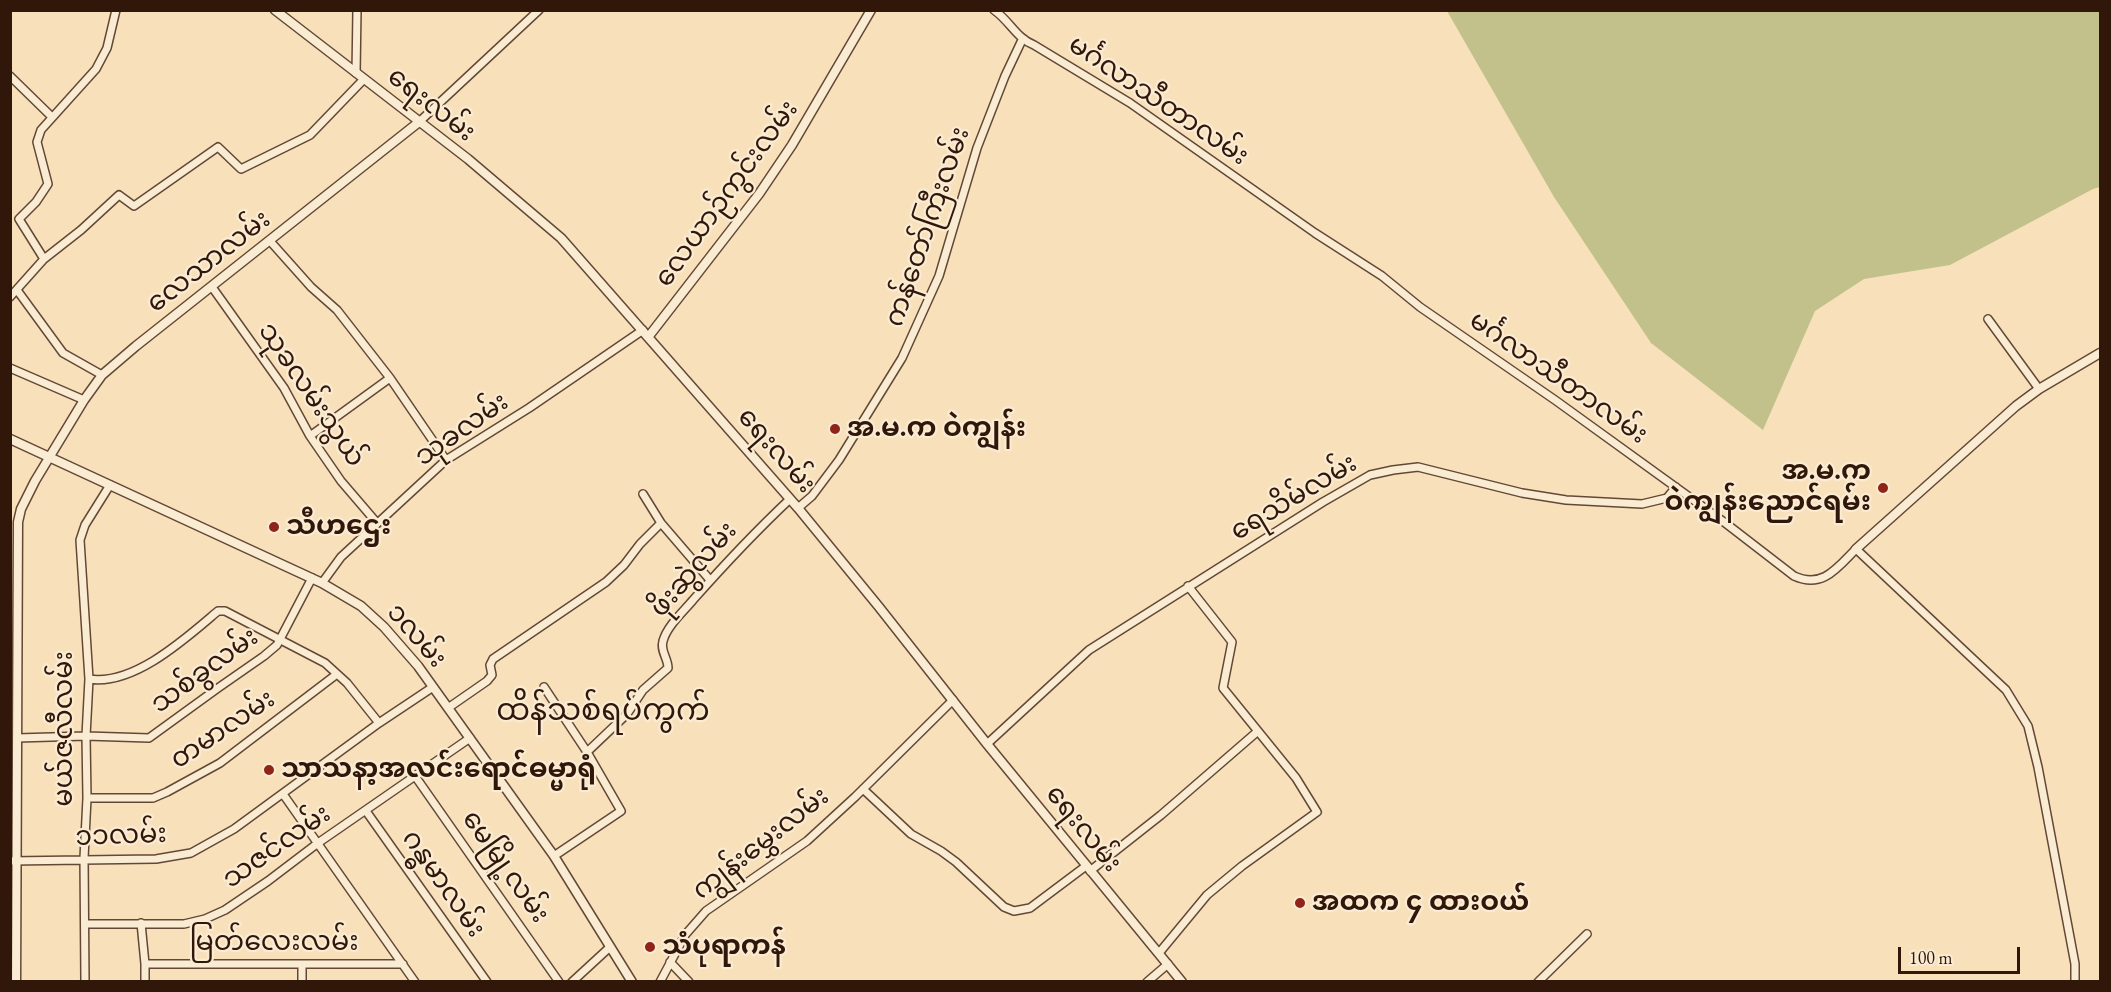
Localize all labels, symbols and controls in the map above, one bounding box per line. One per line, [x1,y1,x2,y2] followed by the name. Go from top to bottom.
[1062,29,1254,173] street label: မင်္ဂလာသီတာလမ်း
[381,61,481,149] street label: ရေးလမ်း
[648,94,806,294] street label: လေယာဉ်ကွင်းလမ်း
[879,123,977,331] street label: ကန်တော်ကြီးလမ်း
[141,204,277,320] street label: လေသာလမ်း
[1463,304,1653,452] street label: မင်္ဂလာသီတာလမ်း
[251,317,371,473] street label: သုခလမ်းသွယ်
[409,386,515,474] street label: သုခလမ်း
[730,402,822,500] street label: ရေးလမ်း
[847,413,1026,445] place label: အ.မ.က ဝဲကျွန်း
[828,422,842,436] marker: အ.မ.က ဝဲကျွန်း
[1225,448,1363,548] street label: ရေသိမ်လမ်း
[1665,456,1871,519] place label: အ.မ.က ဝဲကျွန်းညောင်ရမ်း
[1876,481,1890,495] marker: အ.မ.က ဝဲကျွန်းညောင်ရမ်း
[286,511,391,543] place label: သီဟဌေး
[644,516,744,624] street label: ဖိုးဆွဲလမ်း
[267,520,281,534] marker: သီဟဌေး
[379,597,453,675] street label: ၁လမ်း
[145,621,265,721] street label: သစ်ခွလမ်း
[49,651,81,807] street label: မယ်ဇလီလမ်း
[165,683,281,777] street label: တမာလမ်း
[496,694,710,730] district label: ထိန်သစ်ရပ်ကွက်
[281,754,596,786] place label: သာသနာ့အလင်းရောင်ဓမ္မာရုံ
[262,763,276,777] marker: သာသနာ့အလင်းရောင်ဓမ္မာရုံ
[1038,779,1128,879] street label: ရေးလမ်း
[686,781,836,907] street label: ကျွန်းမွှေးလမ်း
[217,798,337,896] street label: သဇင်လမ်း
[454,804,556,930] street label: မေမြို့လမ်း
[75,818,167,854] street label: ၁၁လမ်း
[394,824,492,944] street label: ဂန္ဓမာလမ်း
[1312,887,1529,919] place label: အထက ၄ ထားဝယ်
[1293,896,1307,910] marker: အထက ၄ ထားဝယ်
[189,927,359,959] street label: မြတ်လေးလမ်း
[662,931,786,963] place label: သံပုရာကန်
[1901,935,2022,973] scale bar
[643,940,657,954] marker: သံပုရာကန်
[1909,946,1953,969] text: 100 m

